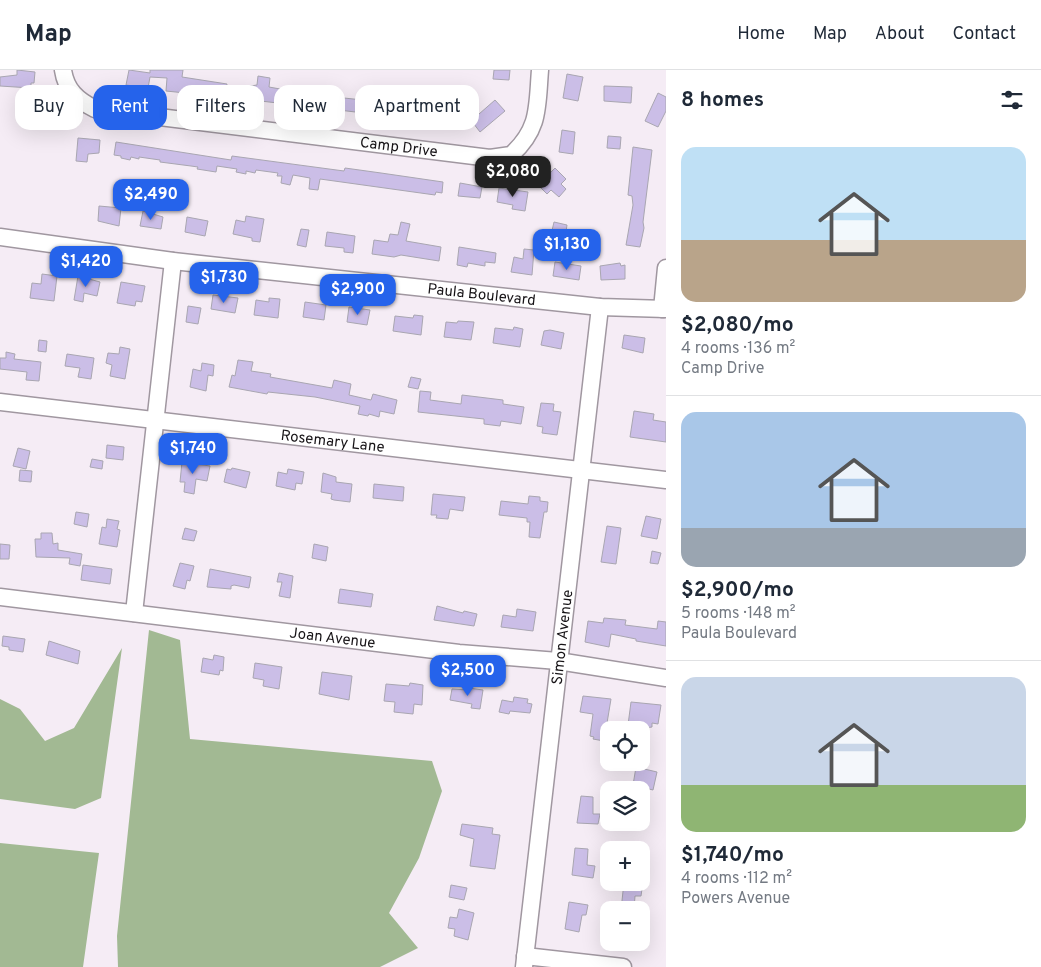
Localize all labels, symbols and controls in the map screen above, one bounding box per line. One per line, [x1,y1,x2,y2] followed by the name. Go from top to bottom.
[25,20,72,50] text: Map
[737,23,785,46] text: Home
[813,23,847,46] text: Map
[875,23,924,46] text: About
[952,23,1016,46] text: Contact
[15,85,83,130] chip: Buy
[93,85,167,130] chip: Rent
[177,85,264,130] chip: Filters
[274,85,345,130] chip: New
[355,85,479,130] chip: Apartment
[998,86,1026,114] icon: filters
[681,87,764,114] text: 8 homes
[359,134,439,162] street label: Camp Drive
[472,156,554,198] pin: $2,080
[486,162,540,182] text: $2,080
[110,178,192,221] pin: $2,490
[809,179,899,269] icon: home
[124,185,178,205] text: $2,490
[526,228,608,271] pin: $1,130
[544,235,590,255] text: $1,130
[45,246,127,288] pin: $1,420
[61,252,111,272] text: $1,420
[183,262,265,304] pin: $1,730
[200,268,248,288] text: $1,730
[317,274,399,316] pin: $2,900
[331,280,385,300] text: $2,900
[426,280,536,311] street label: Paula Boulevard
[681,312,794,339] text: $2,080/mo
[681,339,795,359] text: 4 rooms · 136 m²
[681,359,764,379] text: Camp Drive
[280,427,386,458] street label: Rosemary Lane
[152,432,234,475] pin: $1,740
[170,439,216,459] text: $1,740
[809,445,899,535] icon: home
[681,577,794,604] text: $2,900/mo
[549,589,578,686] street label: Simon Avenue
[681,604,796,624] text: 5 rooms · 148 m²
[288,624,376,654] street label: Joan Avenue
[681,624,797,644] text: Paula Boulevard
[427,654,509,697] pin: $2,500
[441,661,495,681] text: $2,500
[809,710,899,800] icon: home
[600,721,650,951] map controls
[600,721,650,771] button: locate
[600,781,650,831] button: layers
[600,841,650,891] button: +
[681,842,784,869] text: $1,740/mo
[681,869,792,889] text: 4 rooms · 112 m²
[681,889,790,909] text: Powers Avenue
[600,901,650,951] button: −

